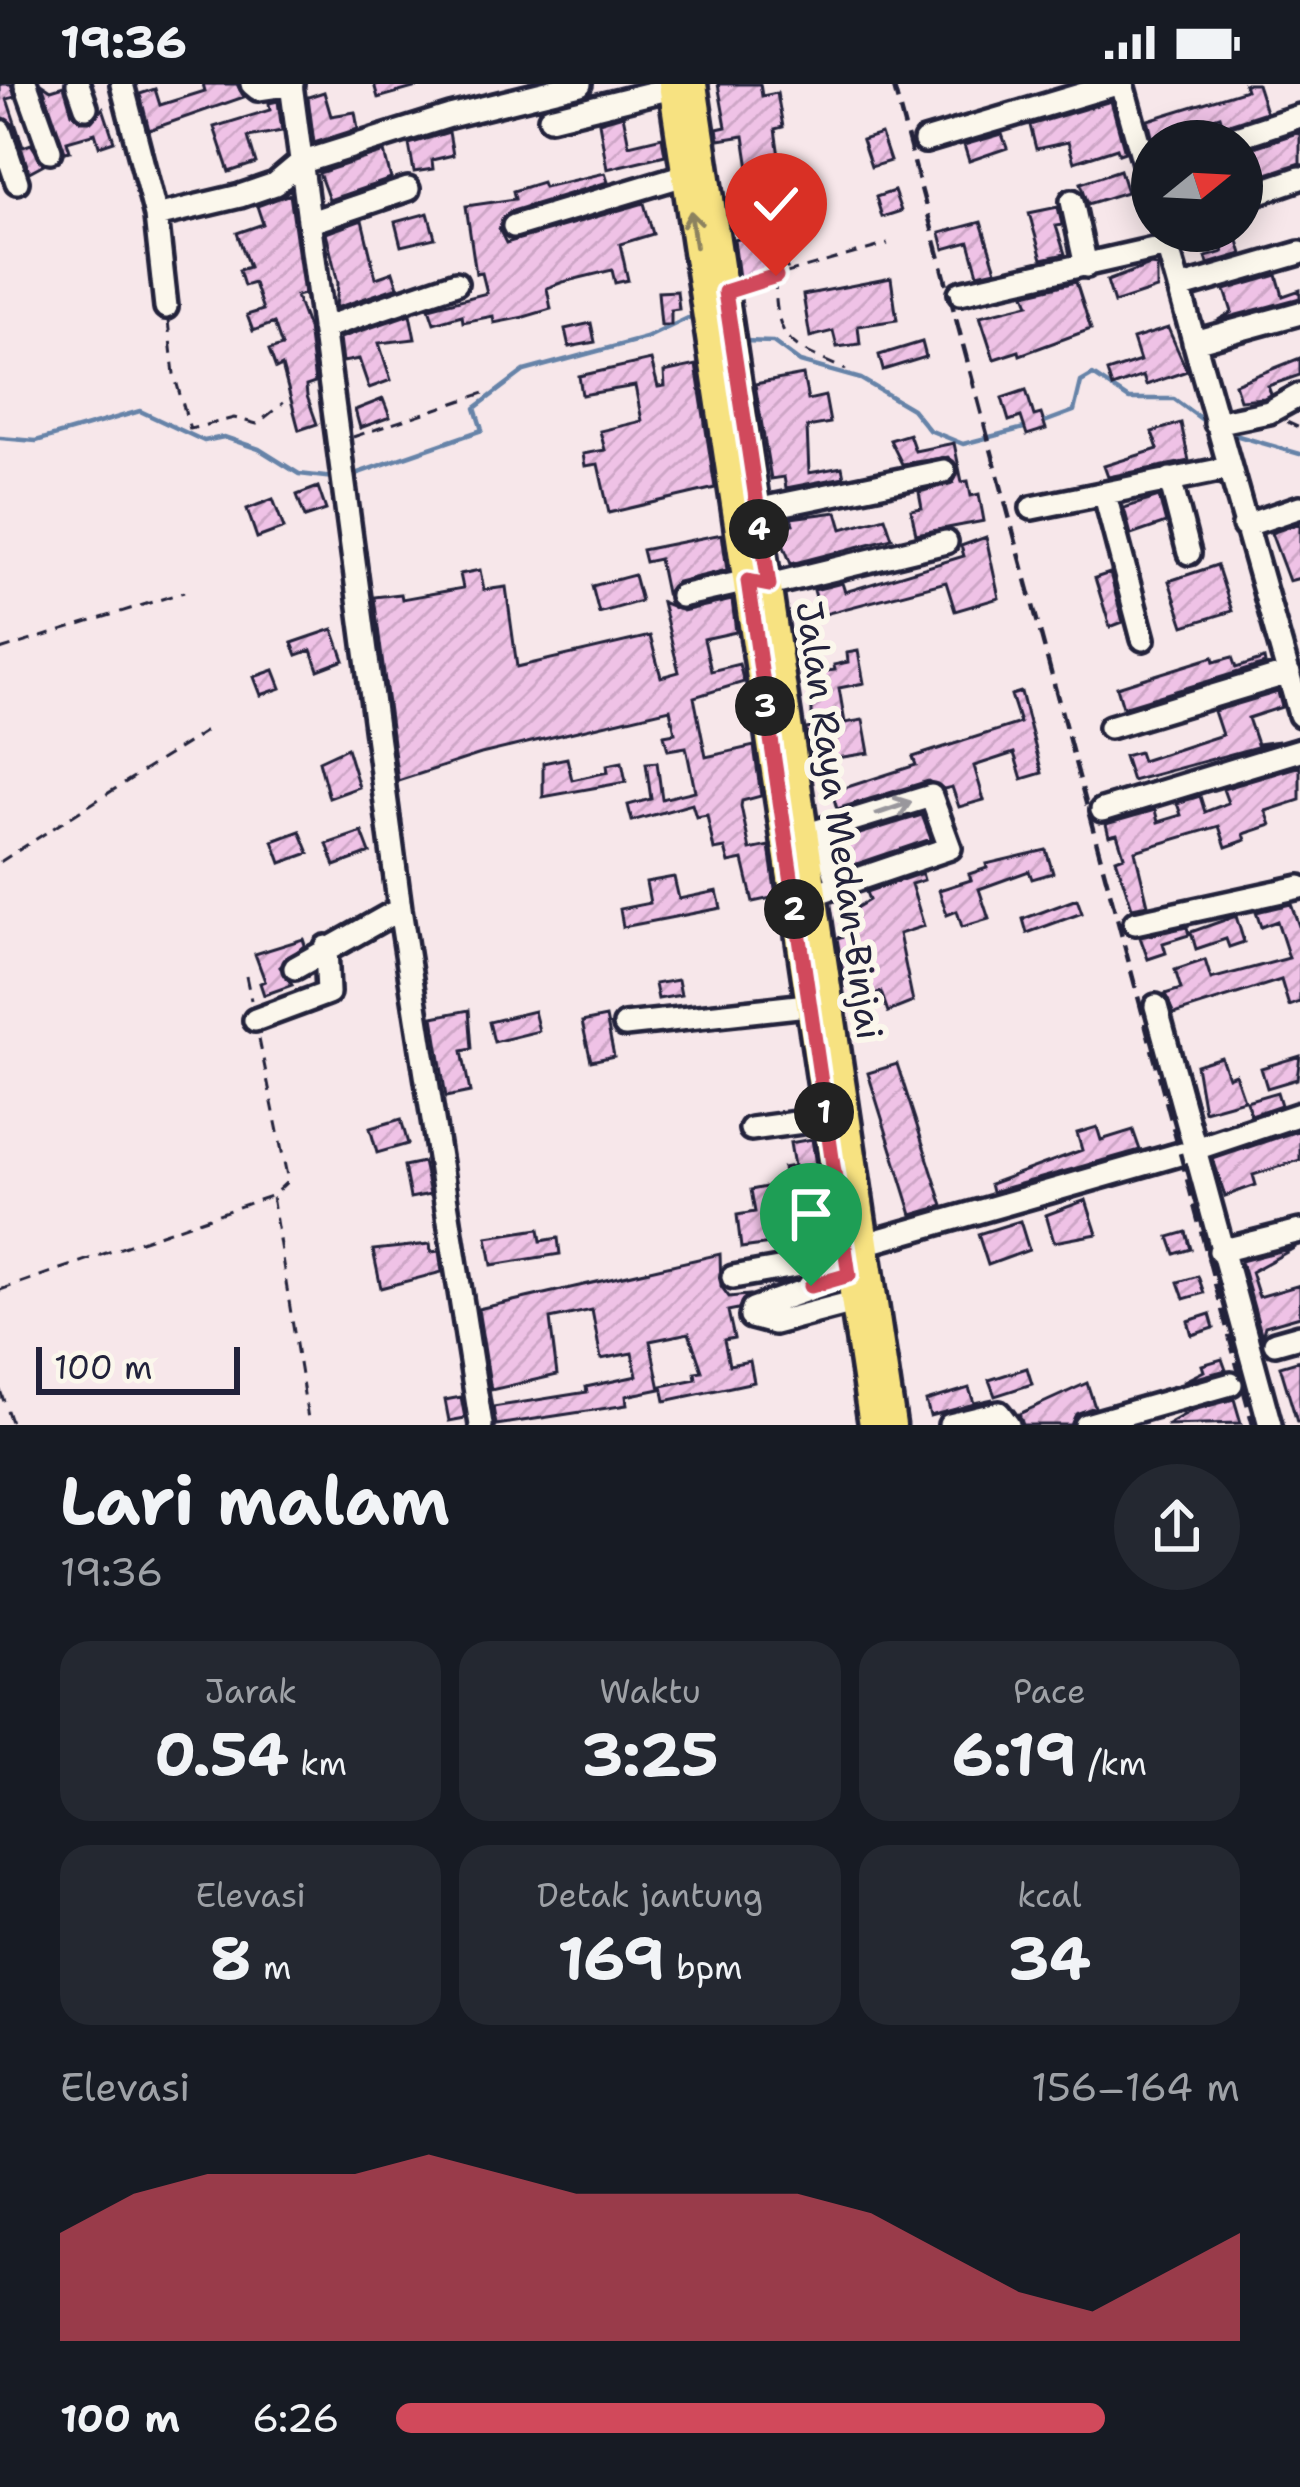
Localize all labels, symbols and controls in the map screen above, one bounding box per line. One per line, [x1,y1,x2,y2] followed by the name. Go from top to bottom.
[60,12,187,72] text: 19:36
[1131,120,1263,252] north arrow
[1131,120,1263,252] map controls
[725,153,827,276] pin
[743,171,809,237] icon: check
[681,211,704,250] one-way arrow
[729,499,789,559] pin: 4
[747,506,771,551] text: 4
[784,598,895,1042] street label: Jalan Raya Medan-Binjai
[735,676,795,736] pin: 3
[753,683,777,728] text: 3
[875,796,912,817] one-way arrow
[764,879,824,939] pin: 2
[782,886,806,931] text: 2
[794,1082,854,1142] pin: 1
[816,1089,832,1134] text: 1
[760,1163,862,1286] pin
[778,1181,844,1247] icon: arrive
[36,1341,240,1394] scale bar
[54,1345,153,1390] text: 100 m
[60,1457,450,1545] text: Lari malam
[1114,1464,1240,1590] button: share
[60,1546,163,1598] text: 19:36
[204,1669,297,1714] text: Jarak
[599,1669,701,1714] text: Waktu
[1013,1669,1086,1714] text: Pace
[154,1714,289,1794] text: 0.54
[581,1714,719,1794] text: 3:25
[952,1714,1077,1794] text: 6:19
[289,1741,347,1786] text: km
[1077,1741,1147,1786] text: /km
[195,1873,306,1918] text: Elevasi
[537,1873,763,1918] text: Detak jantung
[1017,1873,1081,1918] text: kcal
[210,1918,252,1998] text: 8
[557,1918,665,1998] text: 169
[1008,1918,1091,1998] text: 34
[252,1945,292,1990] text: m
[665,1945,743,1990] text: bpm
[60,2061,190,2113] text: Elevasi
[1031,2061,1240,2113] text: 156–164 m
[60,2392,180,2444] text: 100 m
[252,2392,340,2444] text: 6:26

